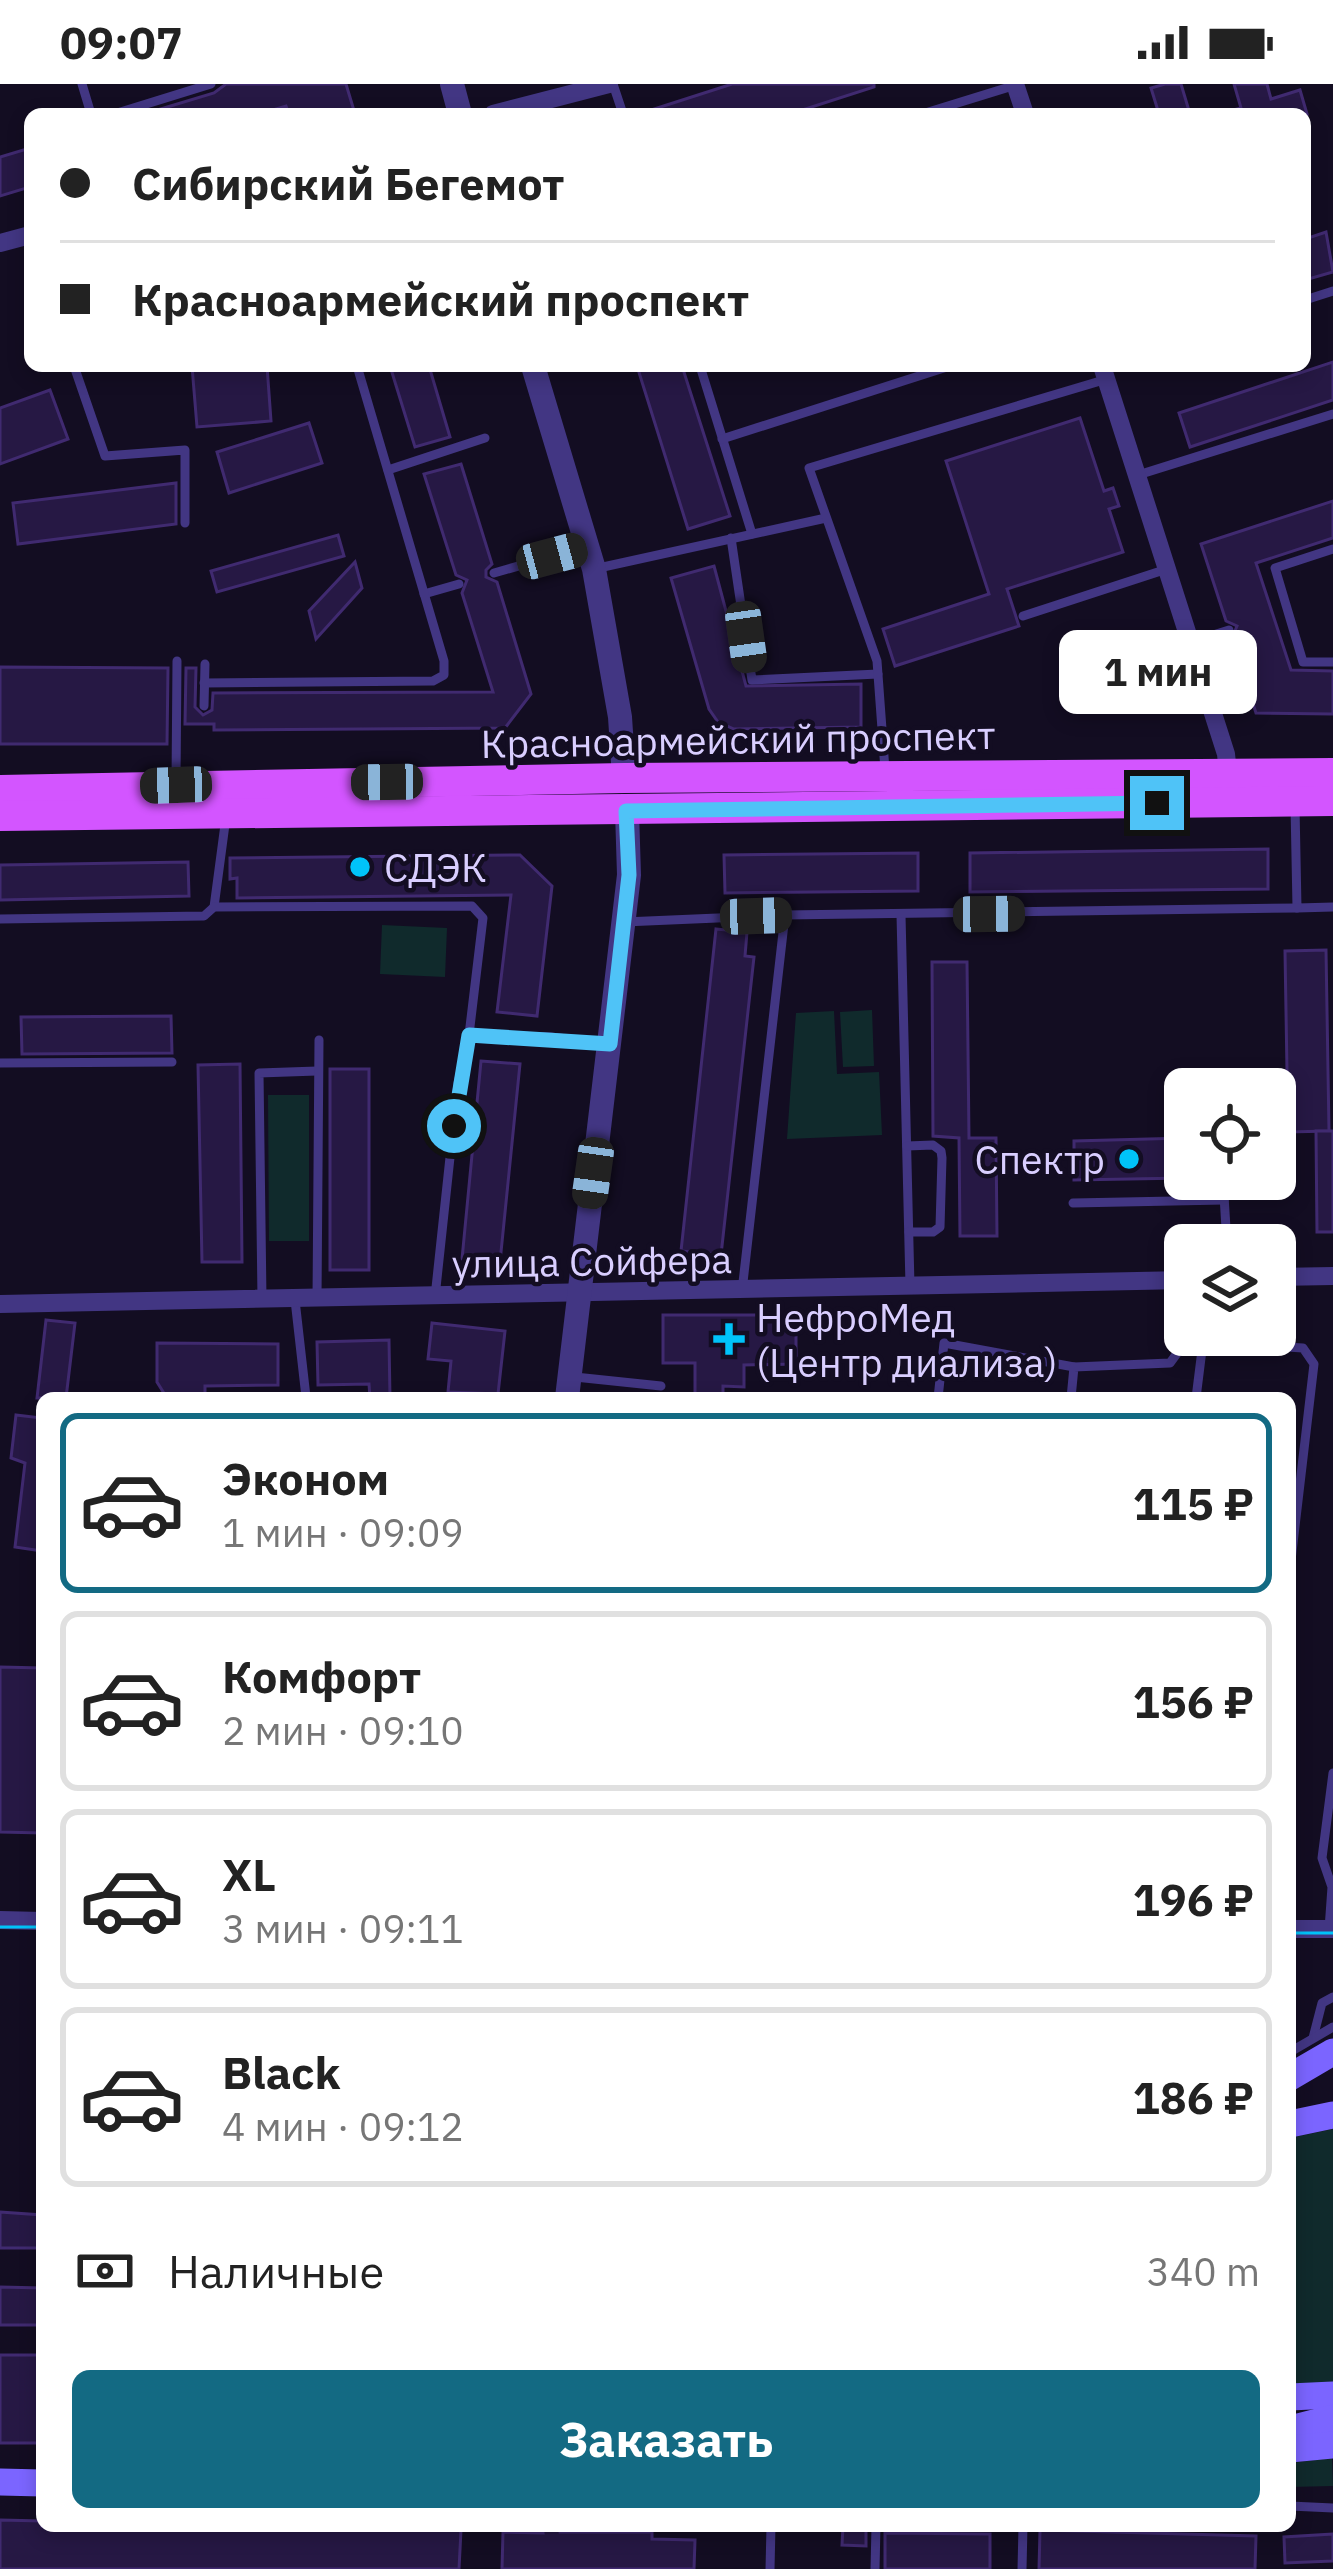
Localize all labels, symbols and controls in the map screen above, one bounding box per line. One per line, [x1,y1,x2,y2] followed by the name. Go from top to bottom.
[60,13,183,71] text: 09:07
[132,154,564,212] text: Сибирский Бегемот
[132,270,749,328] text: Красноармейский проспект
[513,529,591,583] car
[723,599,769,675] car
[1058,629,1256,713] callout: 1 мин
[1104,646,1212,697] text: 1 мин
[480,709,996,769] street label: Красноармейский проспект
[351,763,423,801] car
[139,766,213,804] car
[1130,776,1184,830] route end
[384,842,487,893] place label: СДЭК
[347,854,373,880] marker: СДЭК
[953,895,1025,933] car
[719,897,793,935] car
[1164,1068,1296,1356] map controls
[1164,1068,1296,1200] button: locate
[427,1099,481,1153] route start
[975,1134,1105,1185] place label: Спектр
[570,1135,616,1211] car
[1116,1146,1142,1172] marker: Спектр
[1164,1224,1296,1356] button: layers
[451,1233,733,1289] street label: улица Сойфера
[756,1292,1058,1388] place label: НефроМед (Центр диализа)
[713,1323,745,1355] marker: НефроМед (Центр диализа)
[78,1449,186,1557] icon: car
[222,1449,389,1507] text: Эконом
[1133,1474,1254,1532] text: 115 ₽
[222,1507,464,1558] text: 1 мин · 09:09
[78,1647,186,1755] icon: car
[222,1647,421,1705] text: Комфорт
[1133,1672,1254,1730] text: 156 ₽
[222,1705,464,1756] text: 2 мин · 09:10
[78,1845,186,1953] icon: car
[222,1845,276,1903] text: XL
[1133,1870,1254,1928] text: 196 ₽
[222,1903,464,1954] text: 3 мин · 09:11
[78,2043,186,2151] icon: car
[222,2043,341,2101] text: Black
[1133,2068,1254,2126] text: 186 ₽
[222,2101,464,2152] text: 4 мин · 09:12
[72,2238,138,2304] icon: cash
[168,2242,384,2300] text: Наличные
[1147,2246,1260,2297] text: 340 m
[72,2370,1260,2508] button: Заказать

